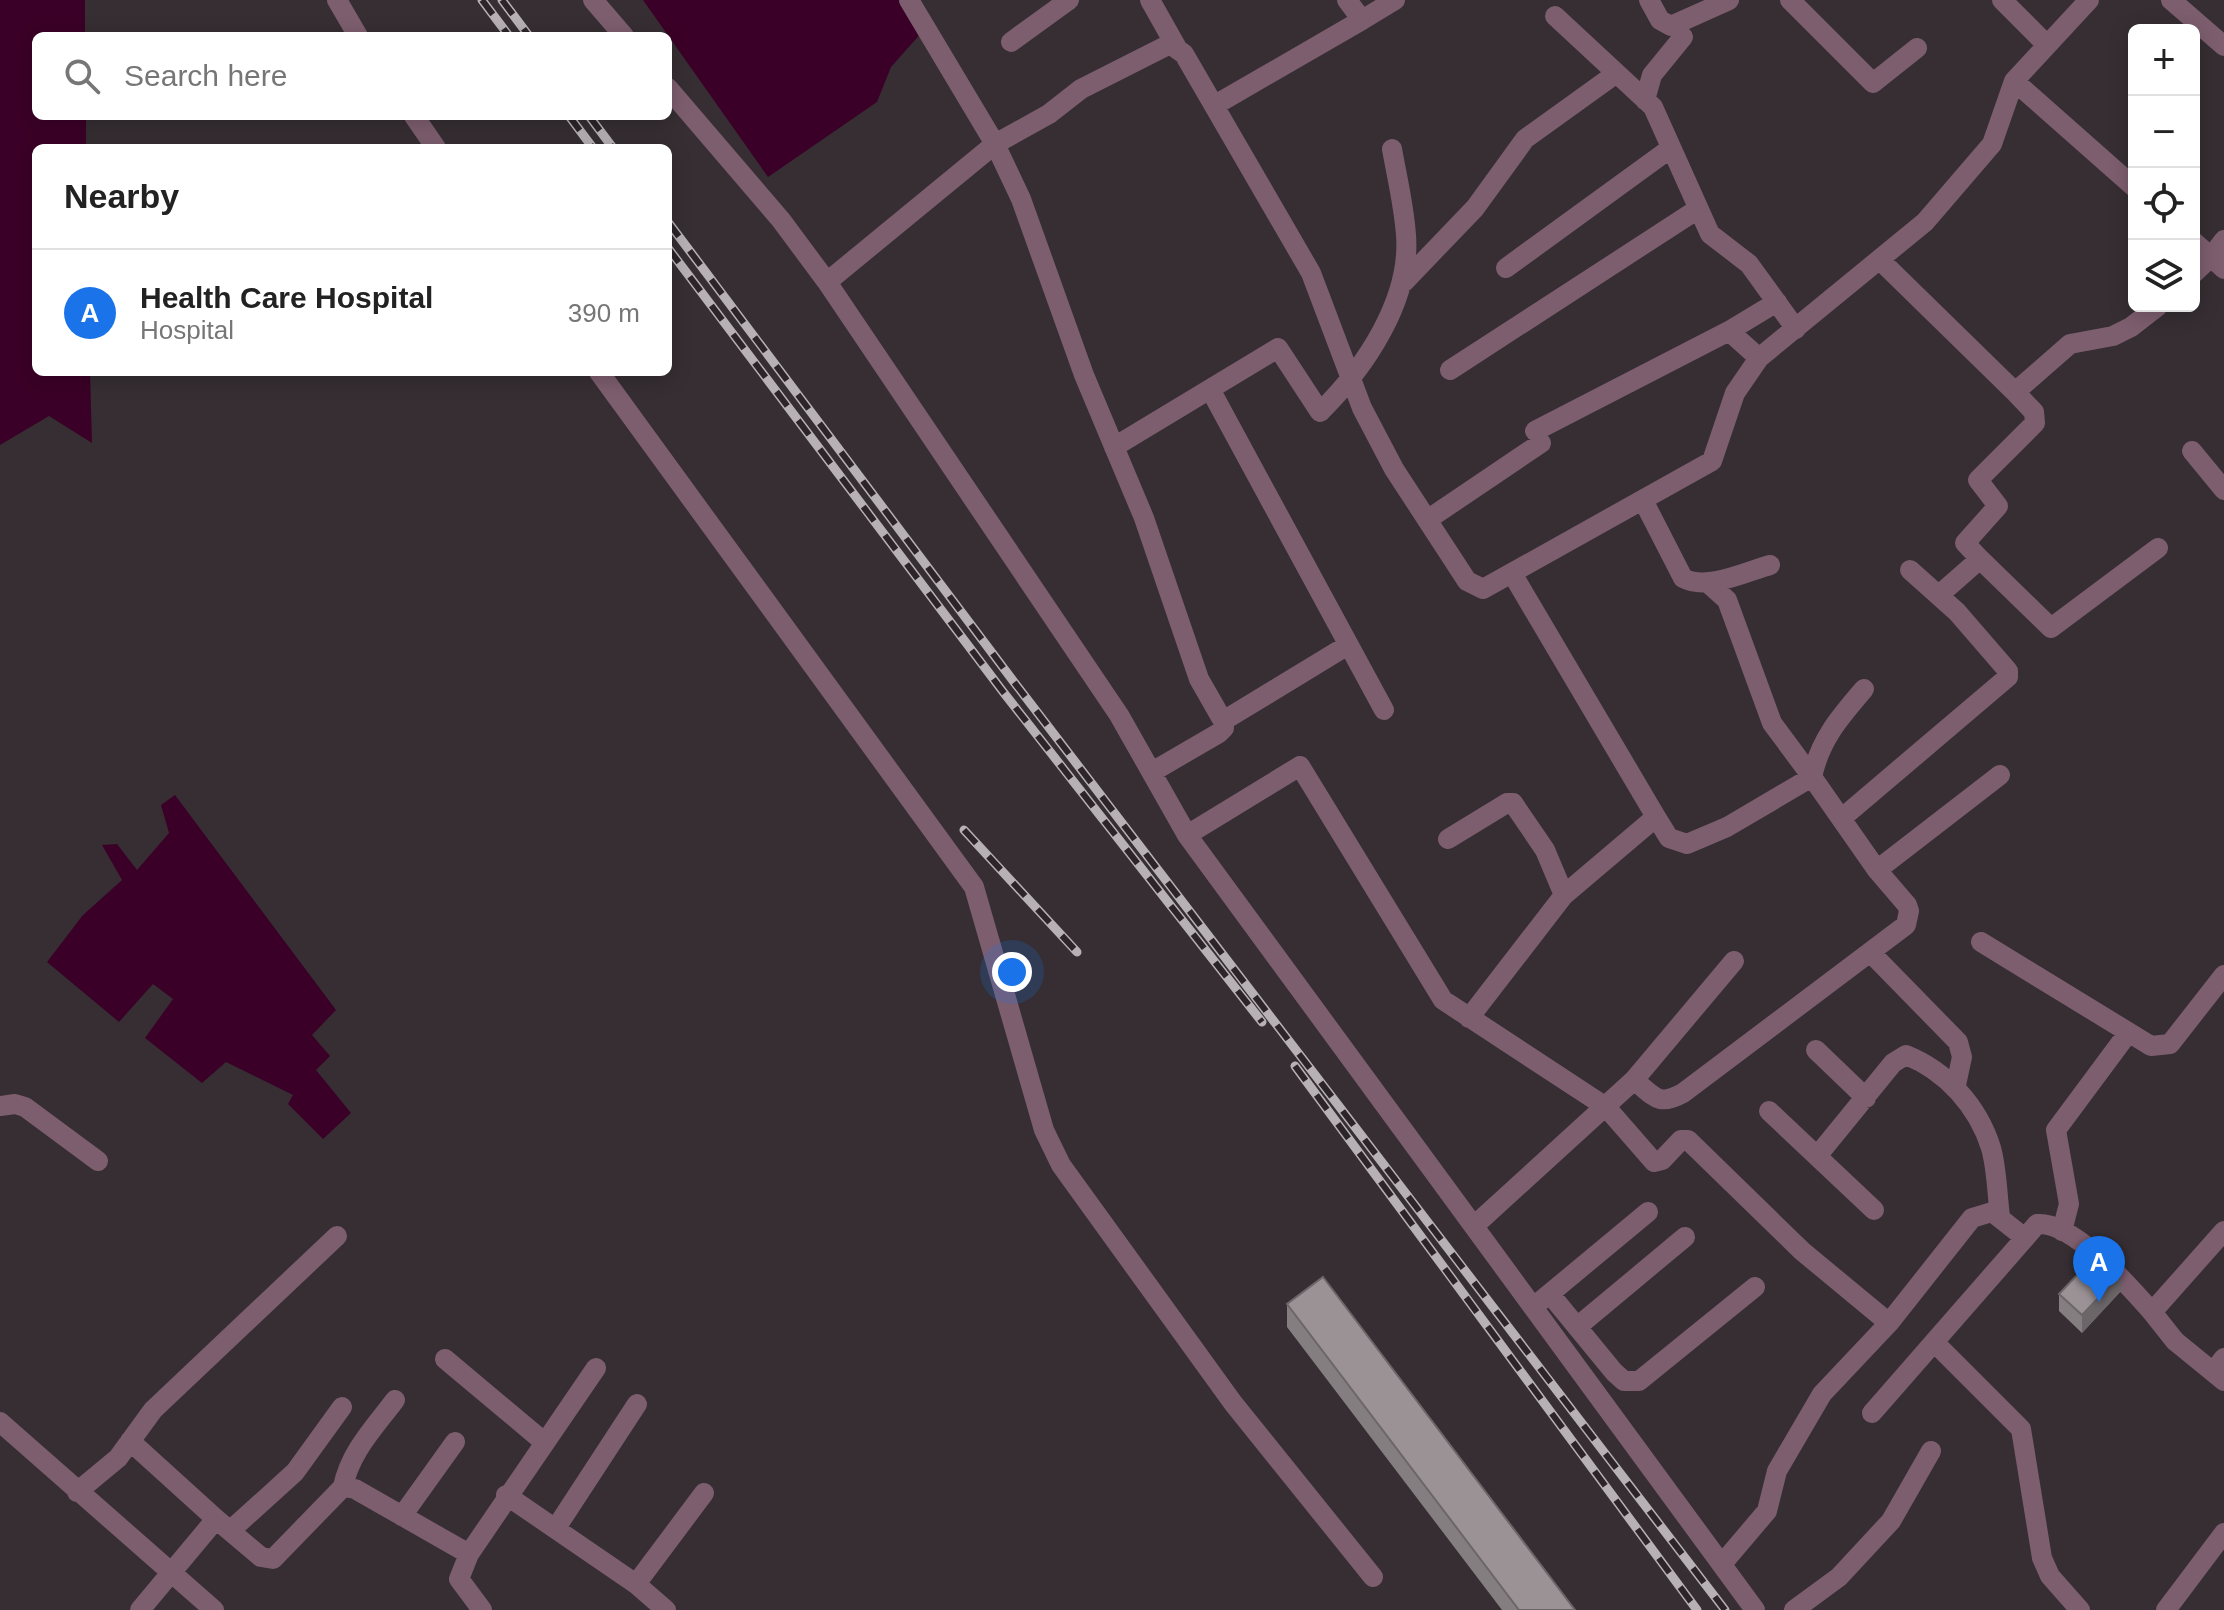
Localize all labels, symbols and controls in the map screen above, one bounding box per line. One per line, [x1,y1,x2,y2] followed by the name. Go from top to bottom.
[2128,24,2200,312] map controls
[2128,24,2200,96] button: +
[32,32,672,120] search box
[60,54,104,98] icon: search
[124,59,287,92] text: Search here
[2128,96,2200,168] button: −
[2128,168,2200,240] button: locate
[64,177,179,215] text: Nearby
[2128,240,2200,312] button: layers
[140,281,433,314] text: Health Care Hospital
[81,298,99,328] text: A
[568,298,640,328] text: 390 m
[140,315,234,345] text: Hospital
[992,952,1032,992] your location
[2073,1236,2125,1302] pin: A

